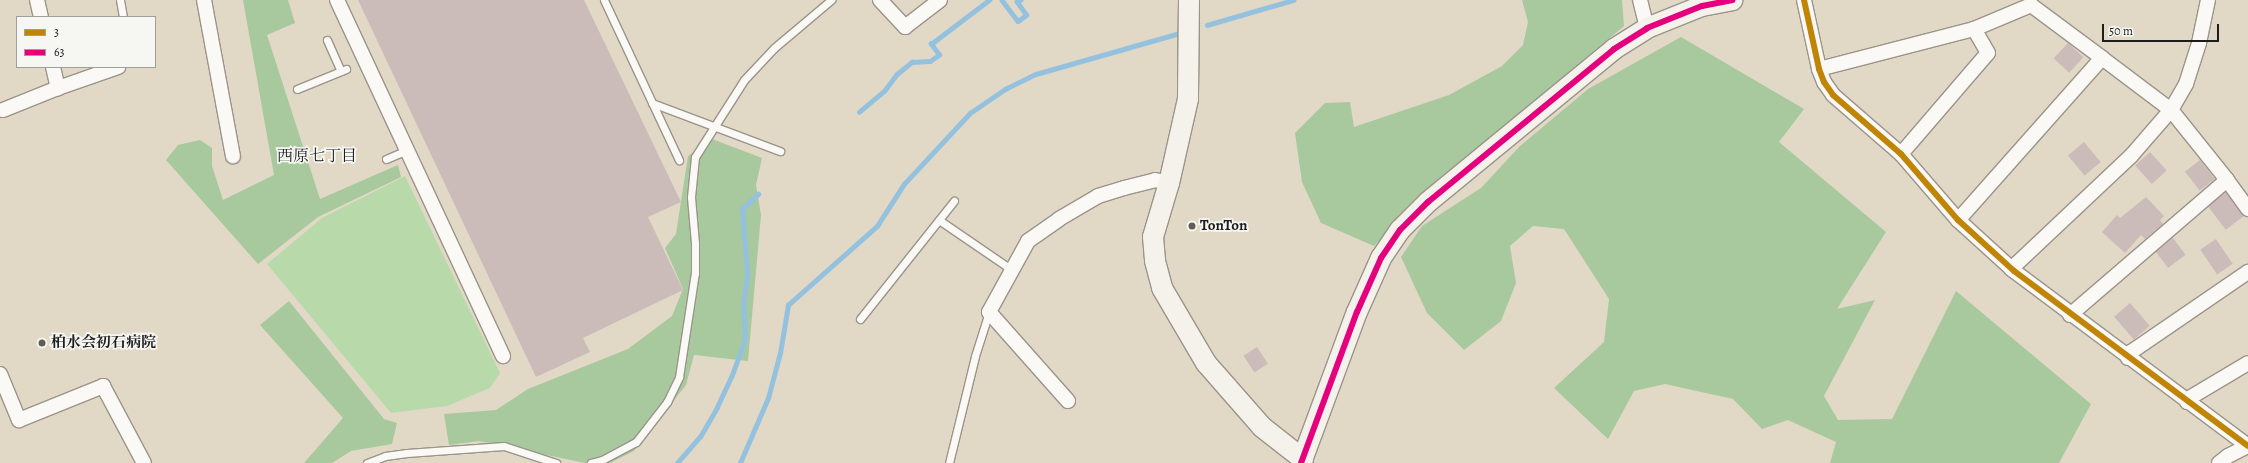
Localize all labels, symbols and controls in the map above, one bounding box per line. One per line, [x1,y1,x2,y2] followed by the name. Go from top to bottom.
[16,16,156,68] legend
[2104,16,2221,42] scale bar
[2109,23,2133,39] text: 50 m
[54,24,59,40] text: 3
[54,44,65,60] text: 63
[277,146,357,166] district label: 西原七丁目
[1200,217,1247,235] place label: TonTon
[1187,221,1197,231] marker: TonTon
[51,334,156,352] place label: 柏水会初石病院
[36,337,48,349] marker: 柏水会初石病院

